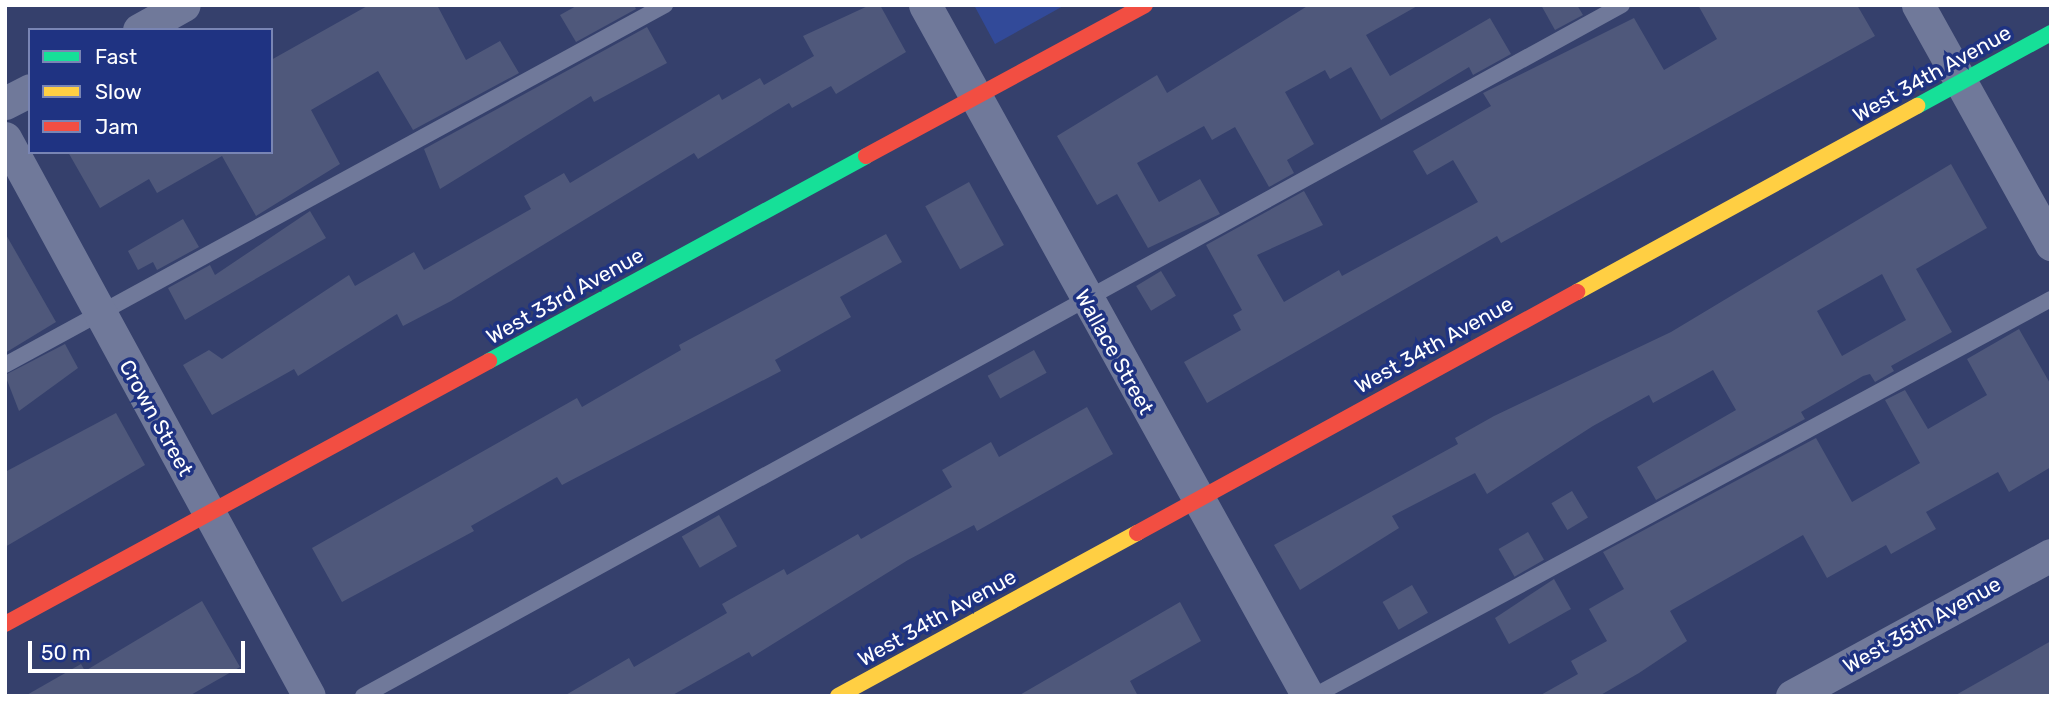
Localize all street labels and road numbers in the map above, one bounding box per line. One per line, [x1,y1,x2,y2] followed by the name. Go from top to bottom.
[1848,20,2016,128] street label: West 34th Avenue
[482,242,648,350] street label: West 33rd Avenue
[1069,285,1159,419] street label: Wallace Street
[1350,291,1518,399] street label: West 34th Avenue
[114,356,198,480] street label: Crown Street
[853,564,1021,672] street label: West 34th Avenue
[1838,571,2006,679] street label: West 35th Avenue

